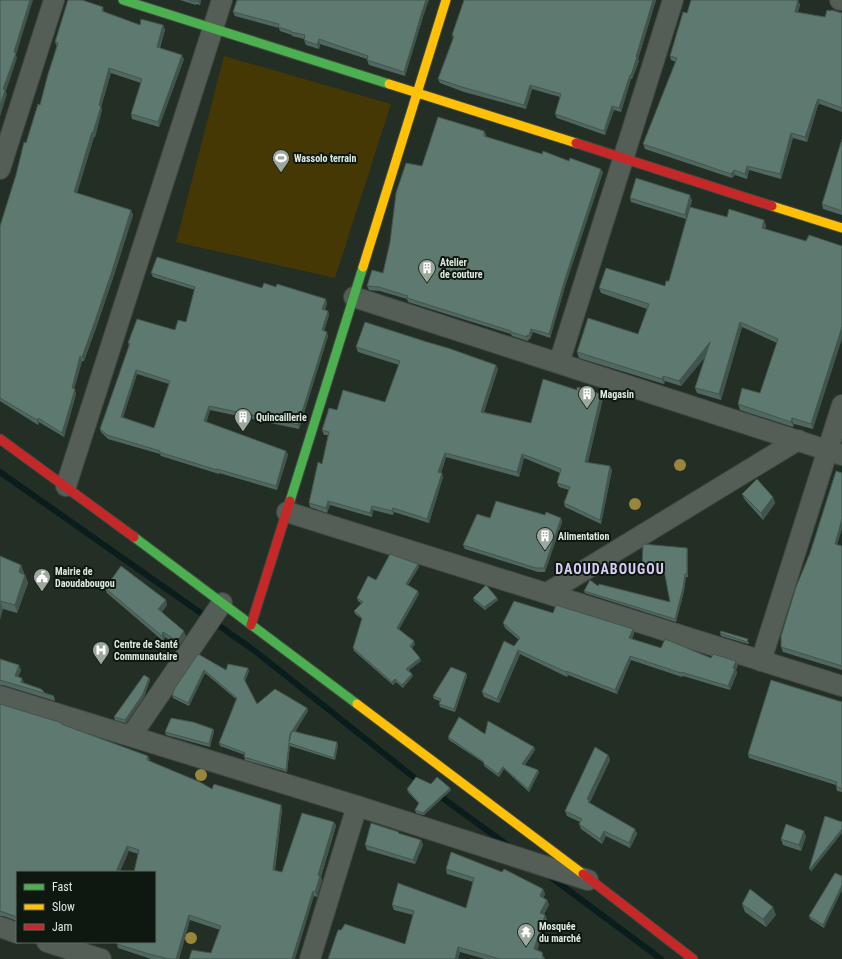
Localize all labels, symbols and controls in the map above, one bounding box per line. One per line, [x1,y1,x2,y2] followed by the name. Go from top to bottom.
[271,148,291,173] sports icon: Wassolo terrain
[294,153,356,164] place label: Wassolo terrain
[440,257,483,280] place label: Atelier de couture
[417,258,437,283] building icon: Atelier de couture
[577,384,597,409] building icon: Magasin
[600,389,634,400] place label: Magasin
[233,407,253,432] building icon: Quincaillerie
[256,412,307,423] place label: Quincaillerie
[535,526,555,551] building icon: Alimentation
[558,531,609,542] place label: Alimentation
[555,561,665,577] district label: DAOUDABOUGOU
[55,566,115,589] place label: Mairie de Daoudabougou
[32,567,52,592] public building icon: Mairie de Daoudabougou
[114,639,178,662] place label: Centre de Santé Communautaire
[91,640,111,665] hospital icon: Centre de Santé Communautaire
[16,871,156,943] legend
[52,880,73,894] text: Fast
[52,900,75,914] text: Slow
[52,920,73,934] text: Jam
[539,921,581,944] place label: Mosquée du marché
[516,922,536,947] temple icon: Mosquée du marché

